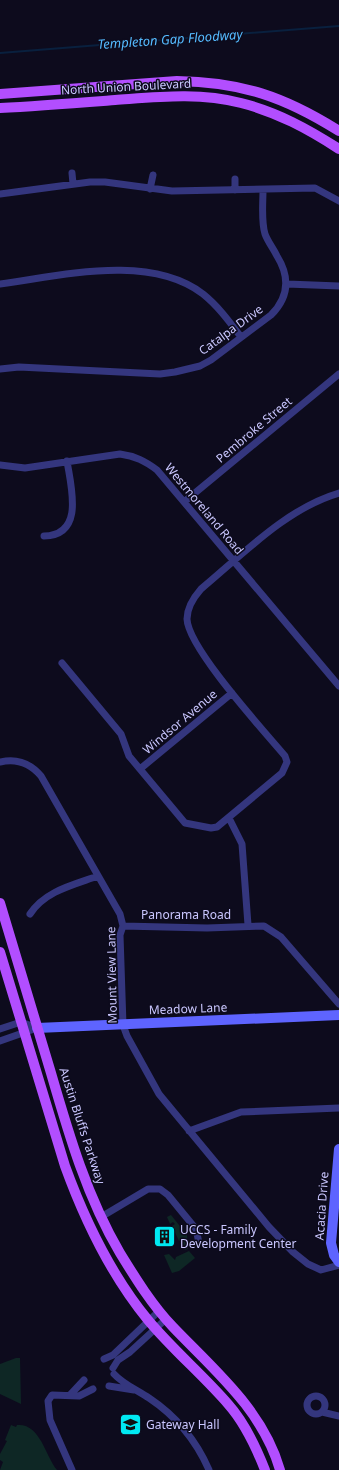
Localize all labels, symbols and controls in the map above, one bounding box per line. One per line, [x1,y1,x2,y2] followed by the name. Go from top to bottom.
[97,25,244,53] water label: Templeton Gap Floodway
[60,75,191,98] street label: North Union Boulevard
[195,300,266,359] street label: Catalpa Drive
[212,392,296,466] street label: Pembroke Street
[161,459,248,558] street label: Westmoreland Road
[139,685,221,758] street label: Windsor Avenue
[141,906,231,923] street label: Panorama Road
[102,926,121,1024] street label: Mount View Lane
[148,999,228,1018] street label: Meadow Lane
[56,1065,110,1187] street label: Austin Bluffs Parkway
[311,1171,332,1241] street label: Acacia Drive
[180,1221,297,1252] place label: UCCS - Family Development Center
[152,1224,178,1250] building icon: UCCS - Family Development Center
[117,1412,143,1438] school or university icon: Gateway Hall
[146,1416,220,1433] place label: Gateway Hall

